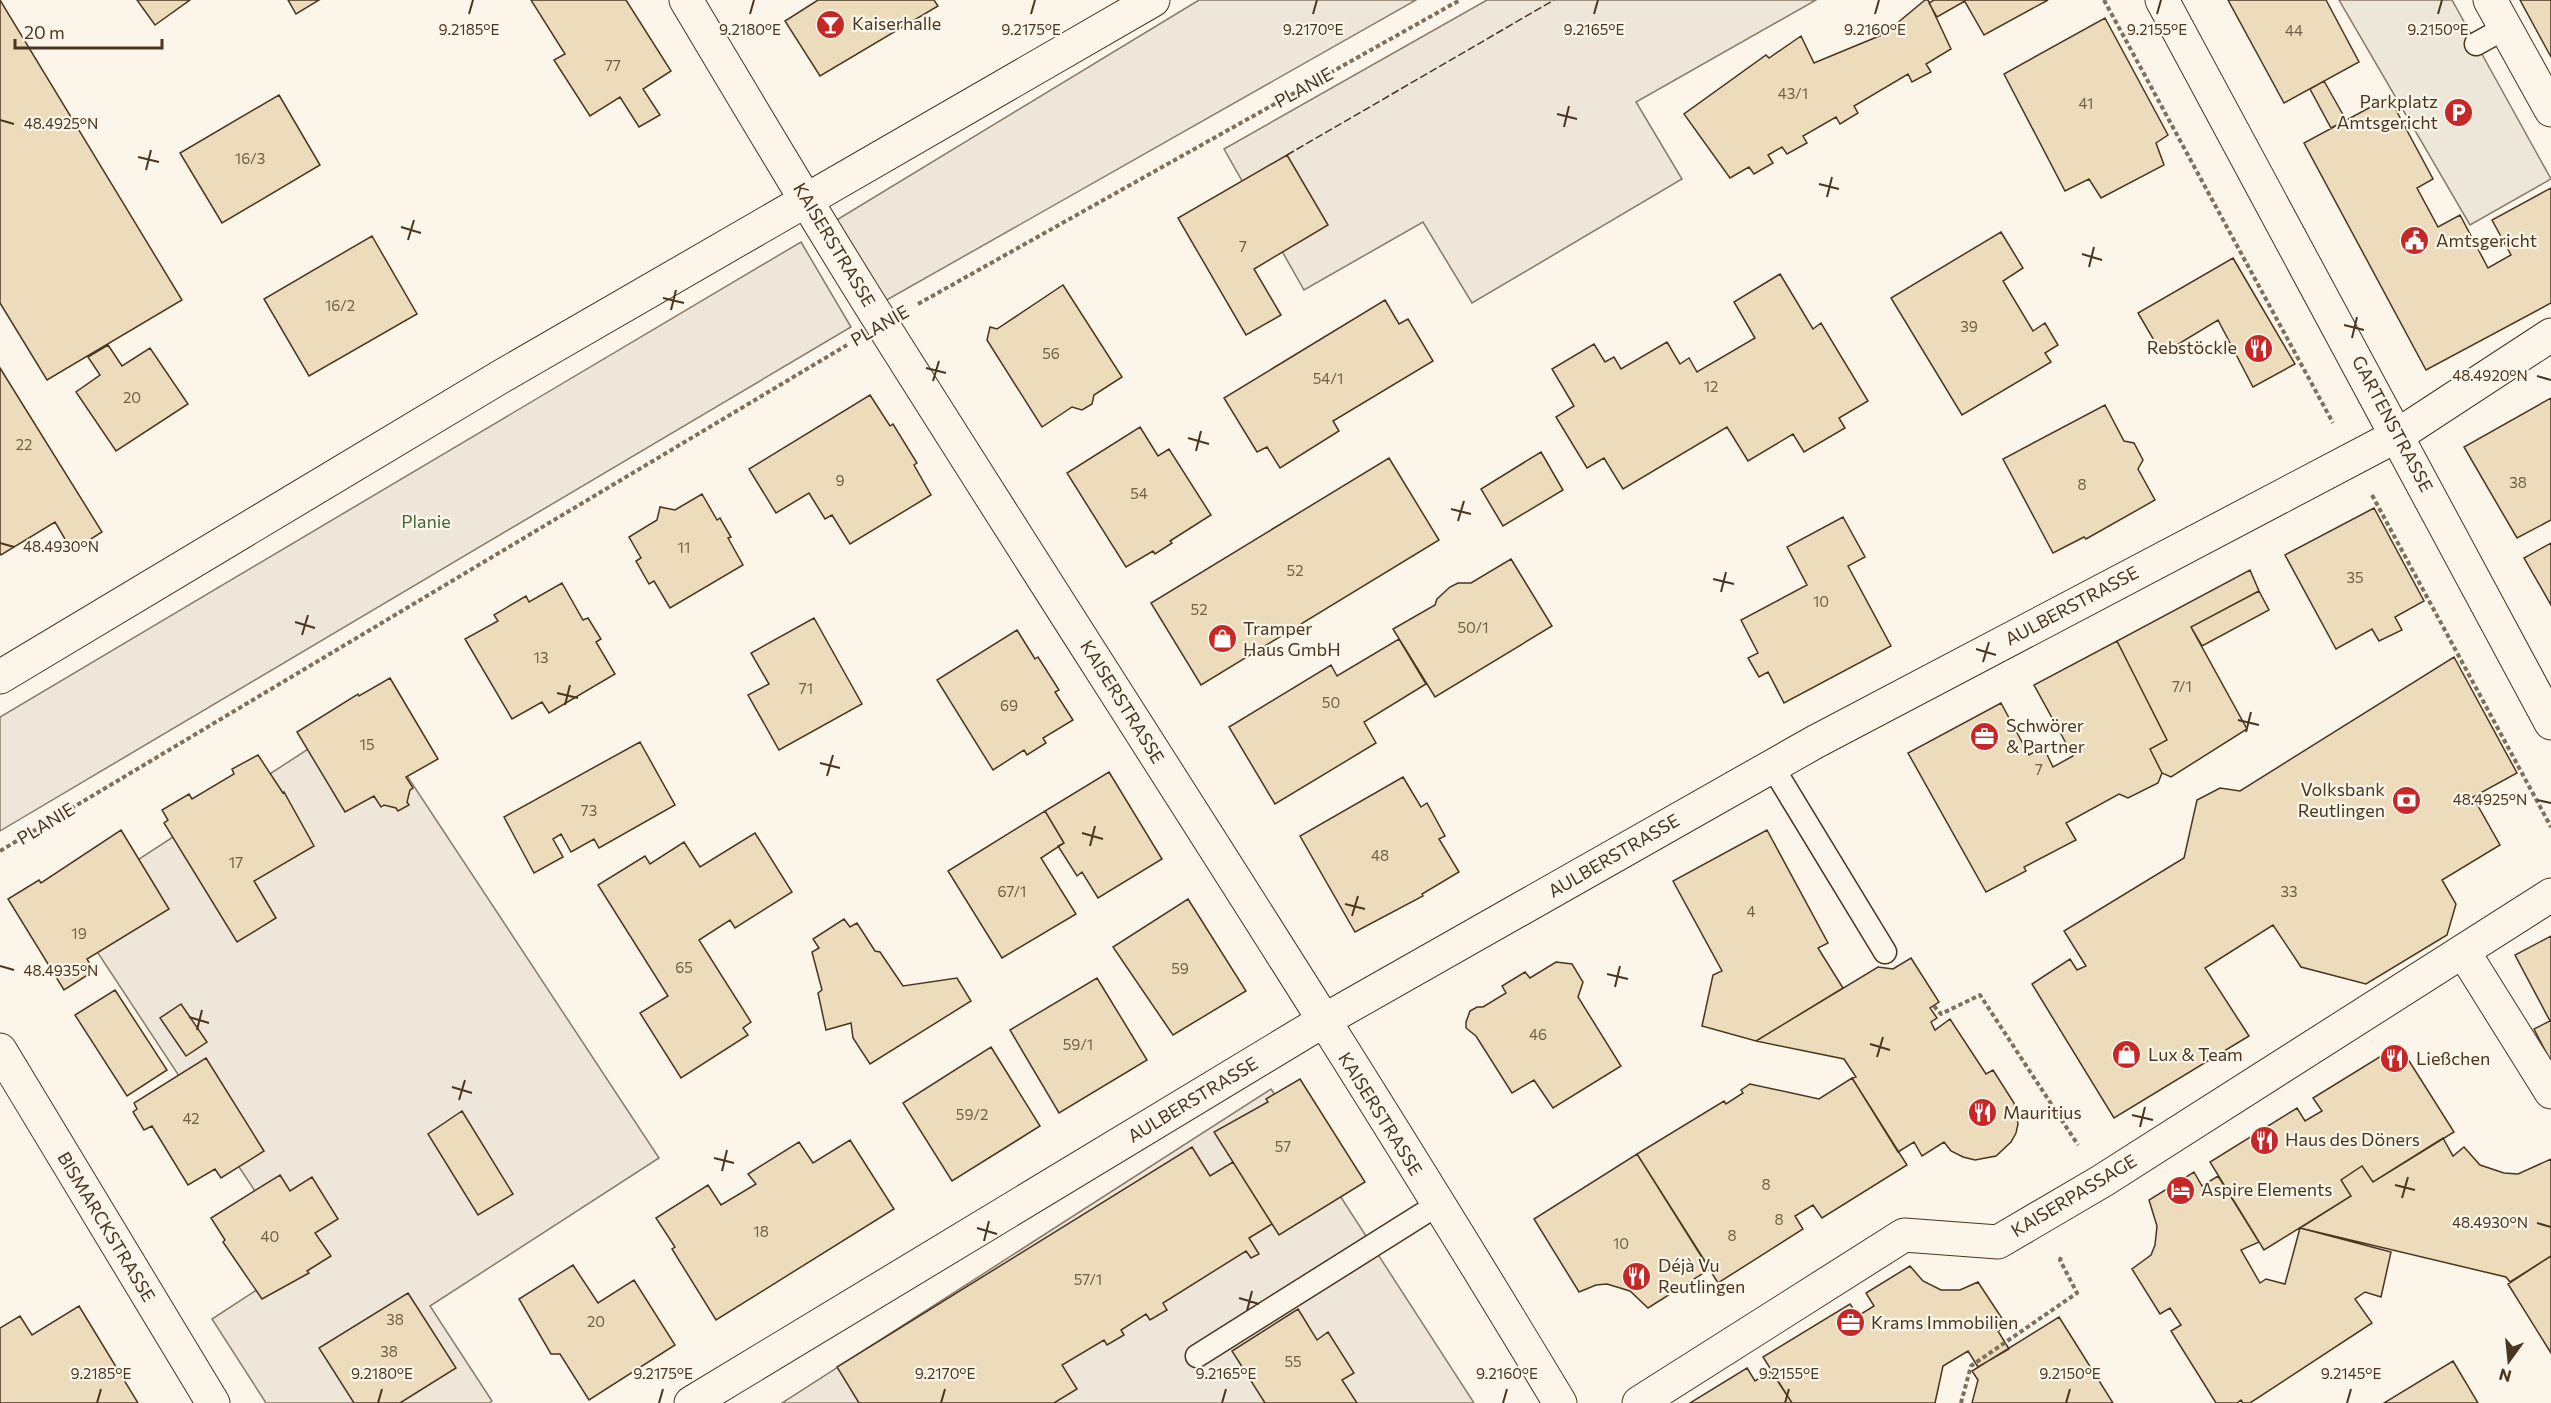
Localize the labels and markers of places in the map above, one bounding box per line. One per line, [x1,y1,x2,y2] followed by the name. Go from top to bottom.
[815,8,847,40] bar icon: Kaiserhalle
[852,12,941,34] place label: Kaiserhalle
[2337,90,2438,133] place label: Parkplatz Amtsgericht
[2443,96,2475,128] parking icon: Parkplatz Amtsgericht
[2399,225,2431,257] public building icon: Amtsgericht
[2436,229,2537,251] place label: Amtsgericht
[2242,332,2274,364] restaurant icon: Rebstöckle
[2147,336,2237,358] place label: Rebstöckle
[1243,617,1341,660] place label: Tramper Haus GmbH
[1206,623,1238,655] shop icon: Tramper Haus GmbH
[2006,714,2085,757] place label: Schwörer & Partner
[1969,720,2001,752] office icon: Schwörer & Partner
[2298,778,2385,821] place label: Volksbank Reutlingen
[2390,784,2422,816] bank icon: Volksbank Reutlingen
[2111,1039,2143,1071] shop icon: Lux & Team
[2148,1043,2243,1065] place label: Lux & Team
[2379,1043,2411,1075] restaurant icon: Ließchen
[2416,1047,2490,1069] place label: Ließchen
[1966,1097,1998,1129] restaurant icon: Mauritius
[2003,1101,2082,1123] place label: Mauritius
[2248,1124,2280,1156] restaurant icon: Haus des Döners
[2285,1128,2420,1150] place label: Haus des Döners
[2164,1174,2196,1206] hotel icon: Aspire Elements
[2201,1178,2333,1200] place label: Aspire Elements
[1658,1254,1745,1297] place label: Déjà Vu Reutlingen
[1621,1260,1653,1292] restaurant icon: Déjà Vu Reutlingen
[1834,1307,1866,1339] office icon: Krams Immobilien
[1871,1311,2018,1333] place label: Krams Immobilien

